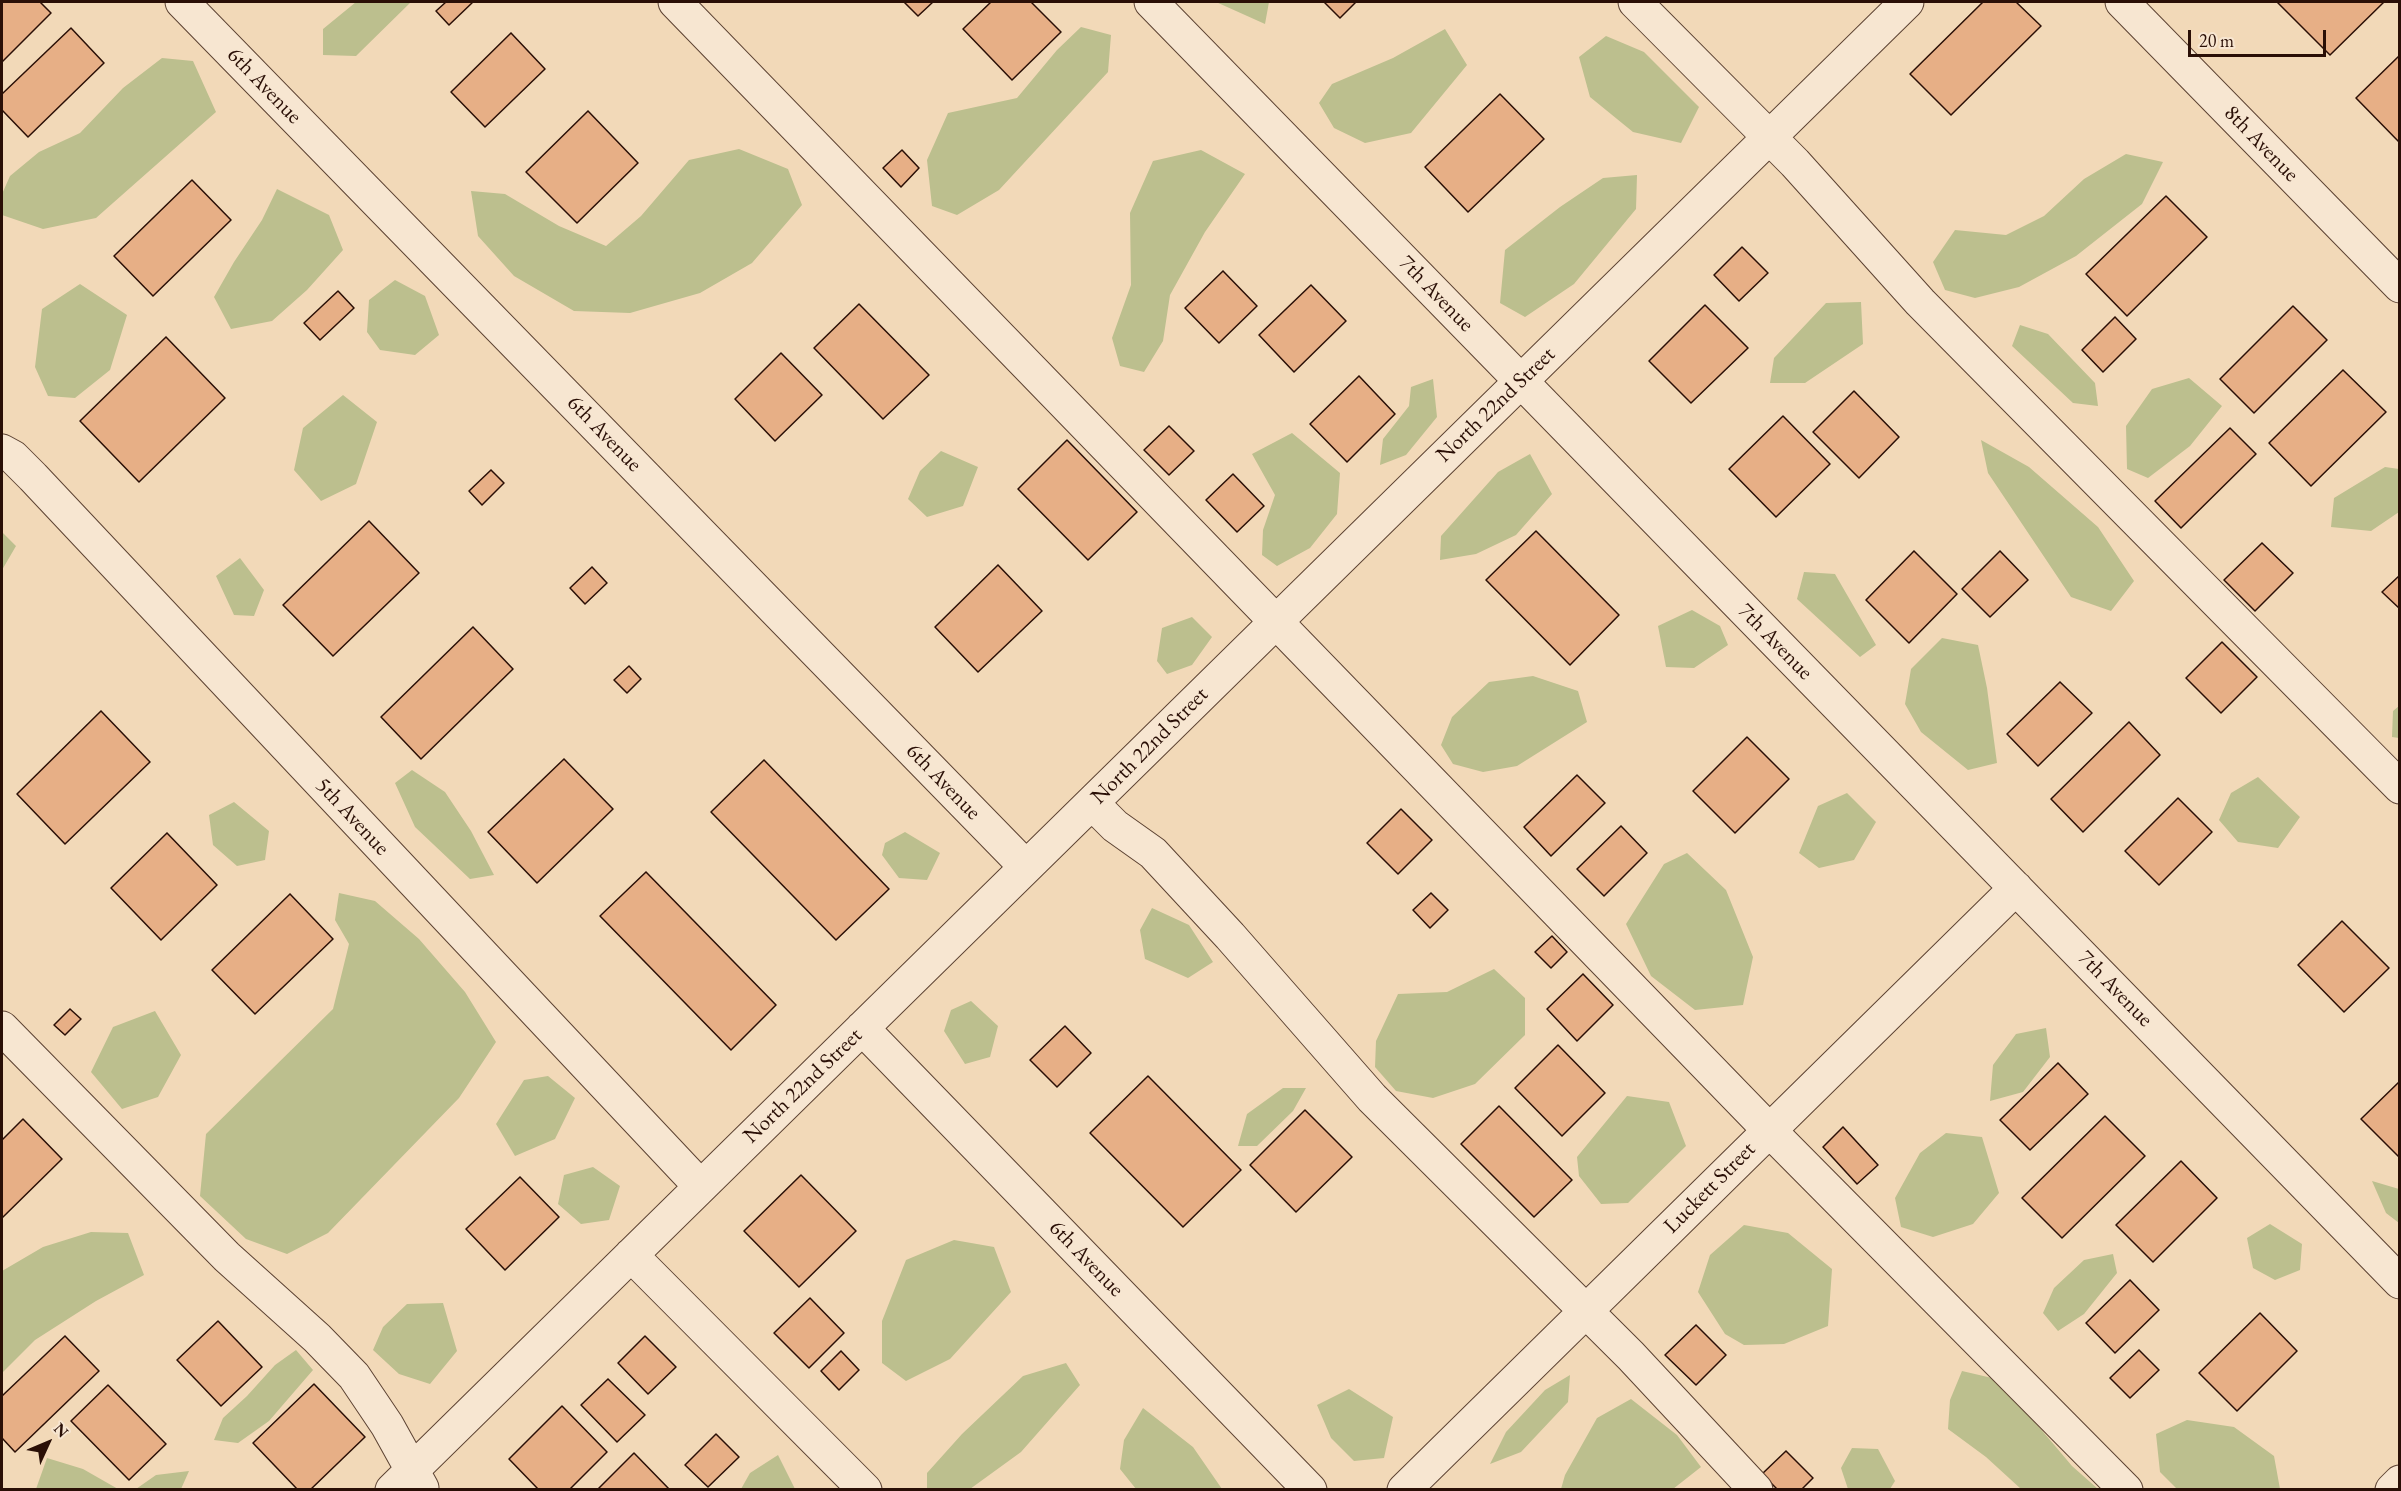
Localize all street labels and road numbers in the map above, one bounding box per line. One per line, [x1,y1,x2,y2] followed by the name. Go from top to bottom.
[221,42,307,130] street label: 6th Avenue
[2218,100,2304,188] street label: 8th Avenue
[1393,250,1479,338] street label: 7th Avenue
[1431,342,1561,468] street label: North 22nd Street
[561,390,647,478] street label: 6th Avenue
[1732,598,1818,686] street label: 7th Avenue
[1086,682,1214,810] street label: North 22nd Street
[900,738,986,826] street label: 6th Avenue
[309,773,395,861] street label: 5th Avenue
[2072,945,2158,1033] street label: 7th Avenue
[738,1023,868,1149] street label: North 22nd Street
[1659,1137,1761,1239] street label: Luckett Street
[1043,1215,1129,1303] street label: 6th Avenue

